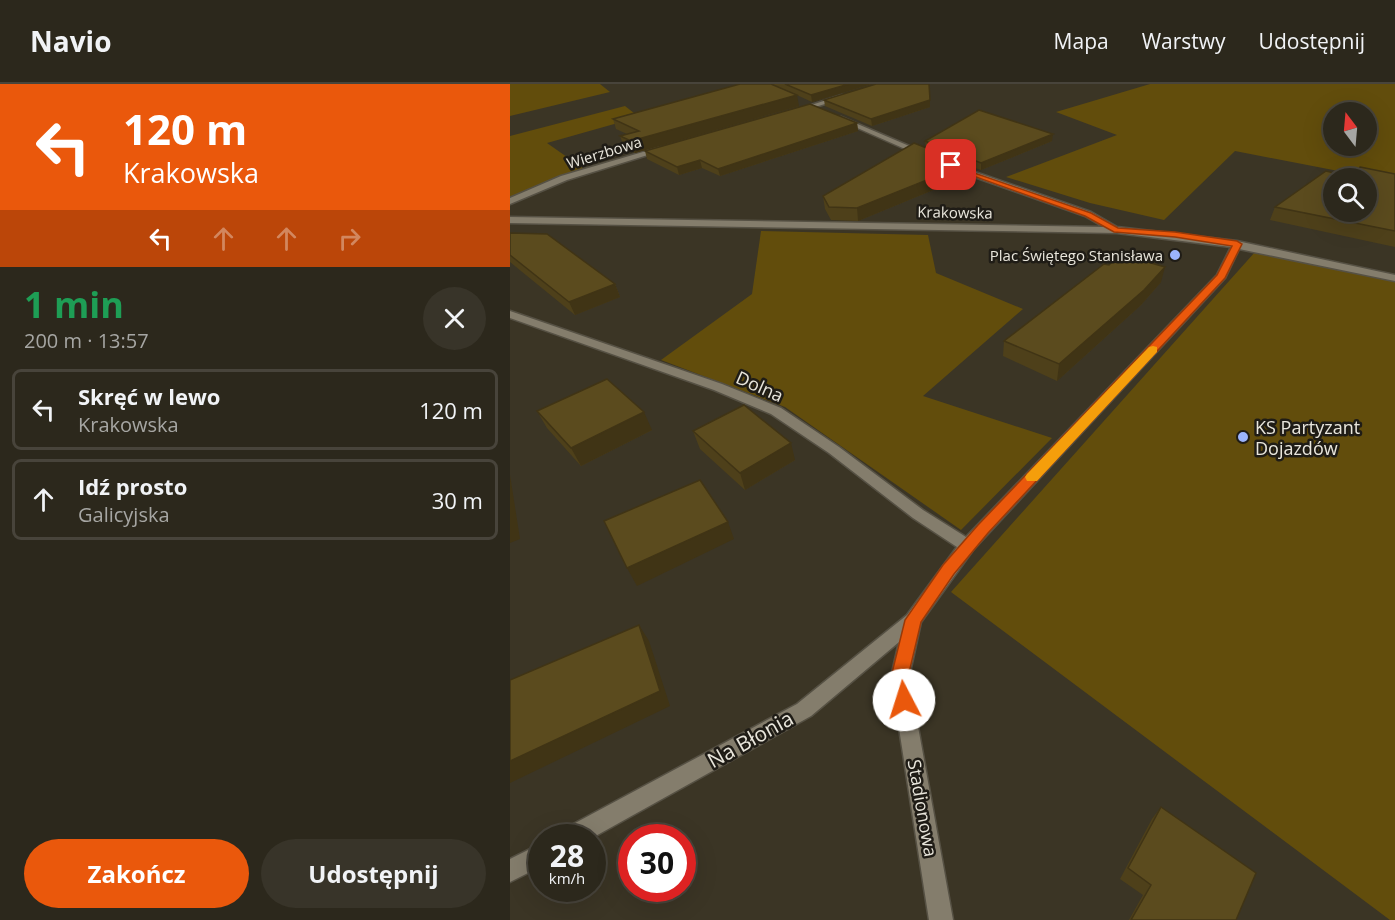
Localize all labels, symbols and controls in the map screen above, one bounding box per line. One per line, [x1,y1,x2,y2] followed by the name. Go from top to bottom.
[30,22,111,60] text: Navio
[1054,27,1109,55] text: Mapa
[1142,27,1226,55] text: Warstwy
[1259,27,1365,55] text: Udostępnij
[123,100,247,157] text: 120 m
[1323,102,1377,156] north arrow
[1323,102,1377,222] map controls
[24,108,102,186] icon: left
[564,131,644,173] street label: Wierzbowa
[925,139,976,190] pin
[934,148,967,181] icon: arrive
[123,154,259,191] text: Krakowska
[1323,168,1377,222] button: search
[917,201,993,223] street label: Krakowska
[144,222,177,255] icon: left
[207,222,240,255] icon: ahead
[270,222,303,255] icon: ahead
[333,222,366,255] icon: right
[990,245,1163,265] place label: Plac Świętego Stanisława
[1168,248,1182,262] marker: Plac Świętego Stanisława
[24,280,124,329] text: 1 min
[423,287,486,350] button: close
[24,327,149,354] text: 200 m · 13:57
[733,365,787,407] street label: Dolna
[78,381,220,411] text: Skręć w lewo
[27,393,60,426] icon: left
[419,395,483,425] text: 120 m
[78,411,179,438] text: Krakowska
[1255,415,1360,460] place label: KS Partyzant Dojazdów
[1236,430,1250,444] marker: KS Partyzant Dojazdów
[78,471,187,501] text: Idź prosto
[27,483,60,516] icon: ahead
[432,485,483,515] text: 30 m
[78,501,170,528] text: Galicyjska
[872,668,936,732] position arrow
[702,704,798,774] street label: Na Błonia
[903,757,943,859] street label: Stadionowa
[618,824,696,902] speed limit sign: 30
[550,835,584,876] text: 28
[24,839,249,908] button: Zakończ
[261,839,486,908] button: Udostępnij
[549,868,585,888] text: km/h

